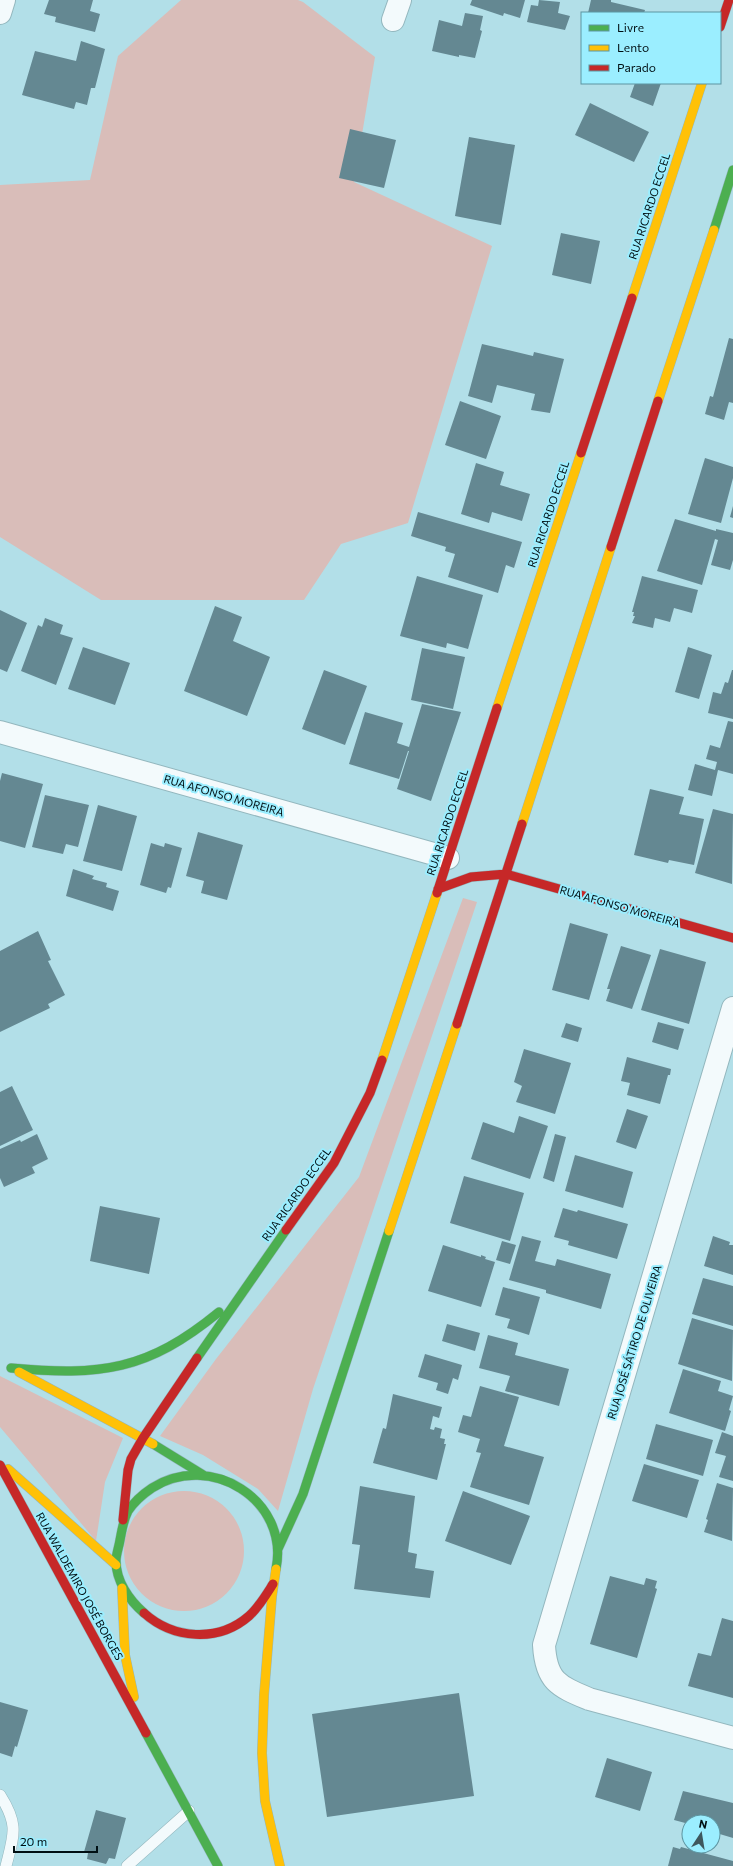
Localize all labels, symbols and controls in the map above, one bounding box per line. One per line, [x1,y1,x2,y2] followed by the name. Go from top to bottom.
[581,12,721,84] legend
[617,20,644,34] text: Livre
[617,40,649,54] text: Lento
[617,60,656,74] text: Parado
[626,151,672,261] street label: RUA RICARDO ECCEL
[525,459,571,569] street label: RUA RICARDO ECCEL
[424,767,470,877] street label: RUA RICARDO ECCEL
[162,772,286,819] street label: RUA AFONSO MOREIRA
[558,883,682,930] street label: RUA AFONSO MOREIRA
[259,1145,333,1243] street label: RUA RICARDO ECCEL
[603,1263,665,1421] street label: RUA JOSÉ SÁTIRO DE OLIVEIRA
[33,1509,127,1663] street label: RUA WALDEMIRO JOSÉ BORGES
[681,1814,721,1854] north arrow
[698,1817,709,1831] text: N
[14,1828,97,1854] scale bar
[20,1834,47,1848] text: 20 m

